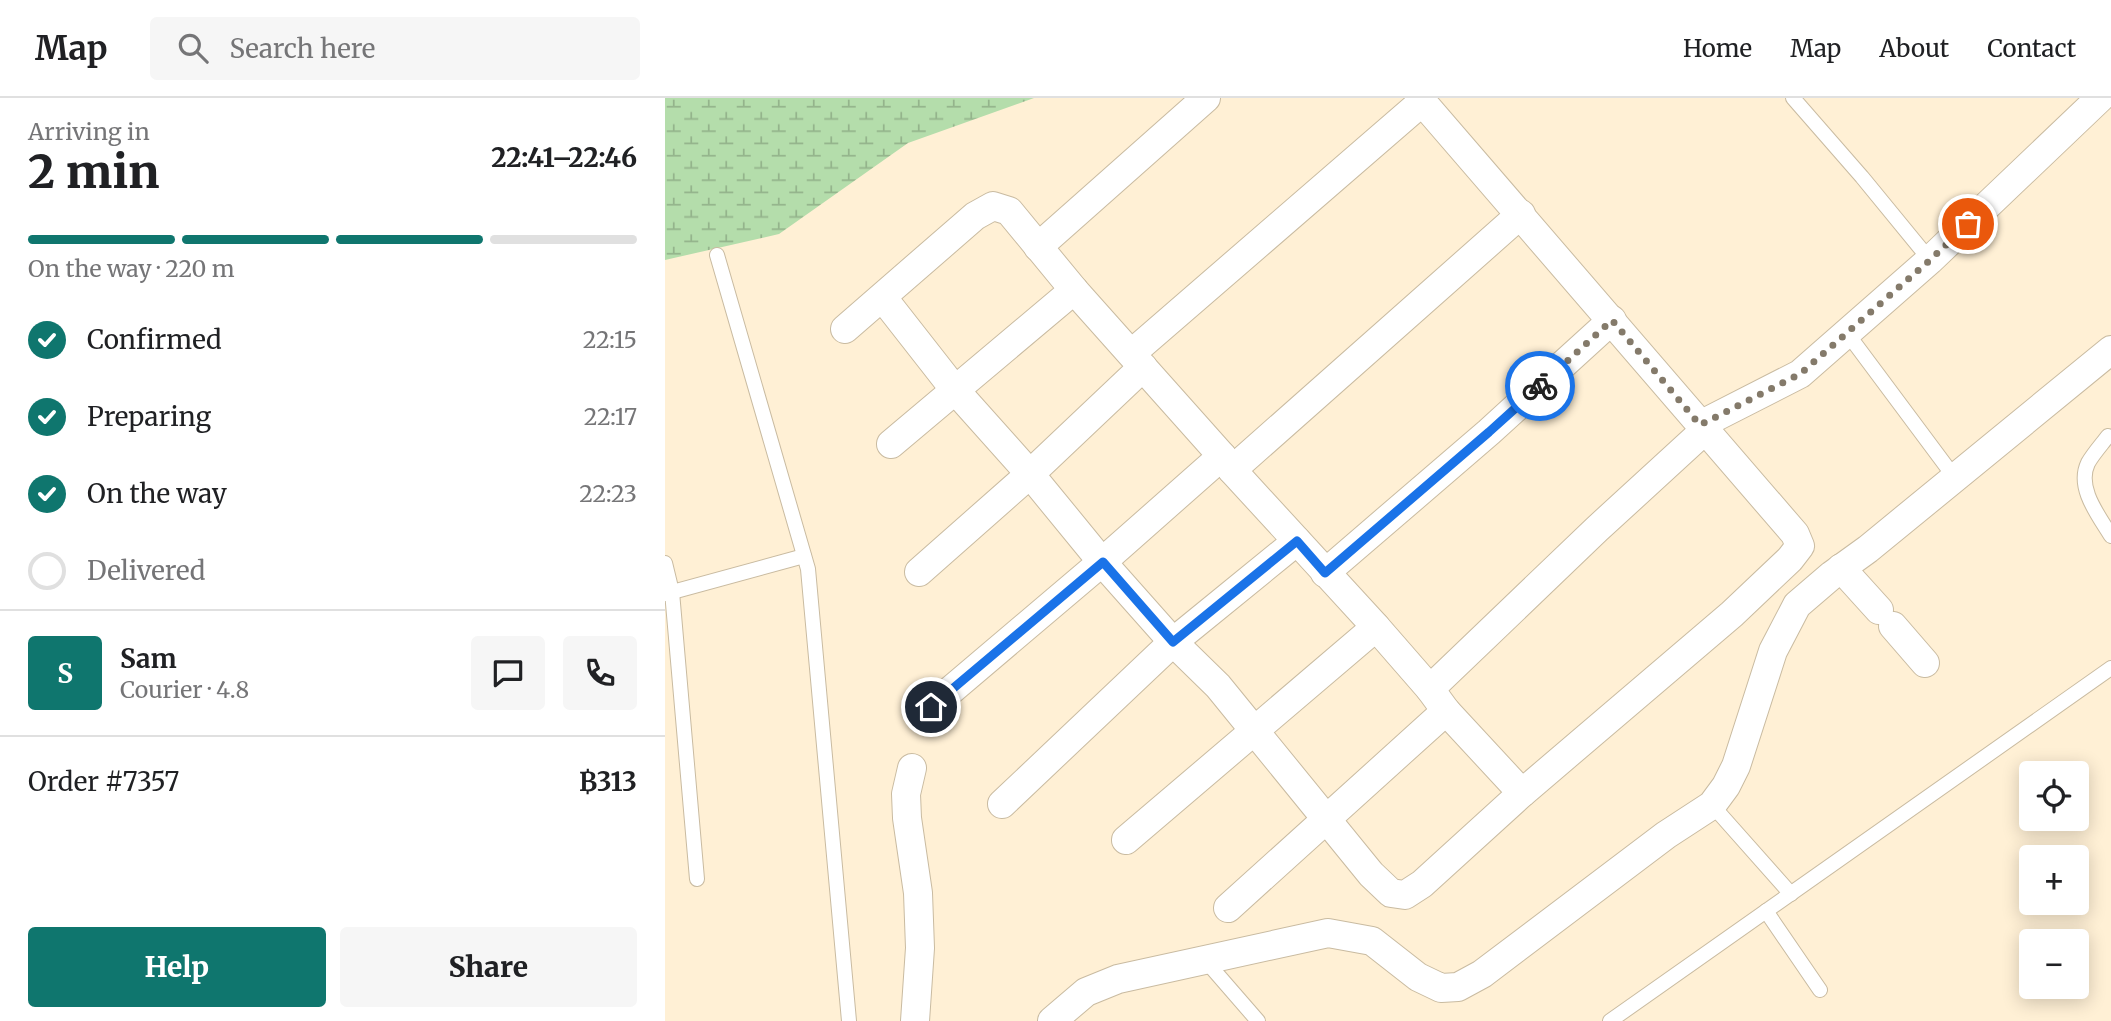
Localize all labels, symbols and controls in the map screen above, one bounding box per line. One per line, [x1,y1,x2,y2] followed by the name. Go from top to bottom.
[150,17,640,80] search box
[35,28,108,69] text: Map
[174,29,212,67] icon: search
[230,32,375,65] text: Search here
[1683,33,1752,64] text: Home
[1790,33,1841,64] text: Map
[1879,33,1949,64] text: About
[1987,33,2076,64] text: Contact
[28,117,150,146] text: Arriving in
[491,141,637,174] text: 22:41–22:46
[28,143,160,201] text: 2 min
[1938,194,1998,254] pin
[1949,205,1987,243] icon: bag
[28,254,235,283] text: On the way · 220 m
[28,321,66,359] icon: check
[87,323,222,356] text: Confirmed
[583,325,637,354] text: 22:15
[1505,351,1575,421] courier
[1521,367,1559,405] icon: bike
[28,398,66,436] icon: check
[87,400,211,433] text: Preparing
[584,402,637,431] text: 22:17
[28,475,66,513] icon: check
[87,477,227,510] text: On the way
[579,479,637,508] text: 22:23
[87,554,206,587] text: Delivered
[471,636,545,710] button: chat
[563,636,637,710] button: phone
[120,642,177,675] text: Sam
[57,657,73,690] text: S
[120,675,249,704] text: Courier · 4.8
[901,677,961,737] pin
[912,688,950,726] icon: home
[2019,761,2089,999] map controls
[2019,761,2089,831] button: locate
[28,765,179,798] text: Order #7357
[579,765,637,798] text: ฿313
[2019,845,2089,915] button: +
[28,927,326,1007] button: Help
[340,927,637,1007] button: Share
[2019,929,2089,999] button: −

